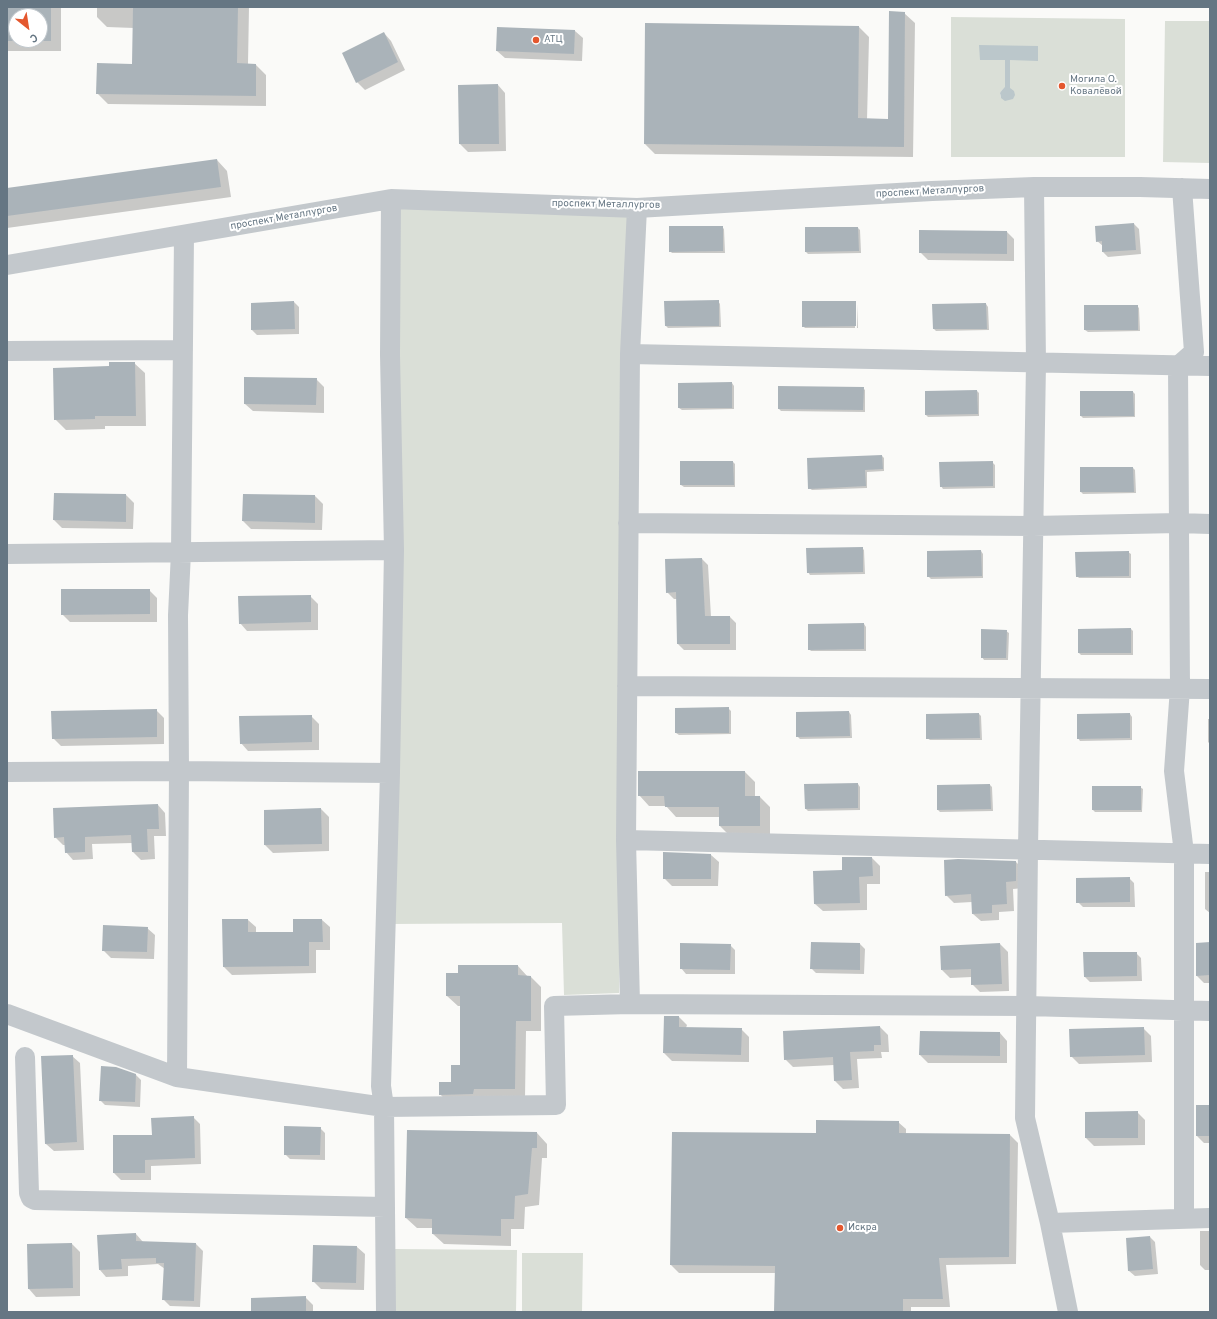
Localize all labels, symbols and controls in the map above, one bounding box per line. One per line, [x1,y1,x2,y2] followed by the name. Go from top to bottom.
[8,8,48,48] north arrow
[27,30,40,45] text: С
[544,34,563,46] place label: АТЦ
[531,35,541,45] marker: АТЦ
[1070,74,1122,98] place label: Могила О. Ковалёвой
[1057,81,1067,91] marker: Могила О. Ковалёвой
[876,183,984,201] street label: проспект Металлургов
[552,198,660,212] street label: проспект Металлургов
[230,203,338,233] street label: проспект Металлургов
[848,1222,877,1234] place label: Искра
[835,1223,845,1233] marker: Искра

